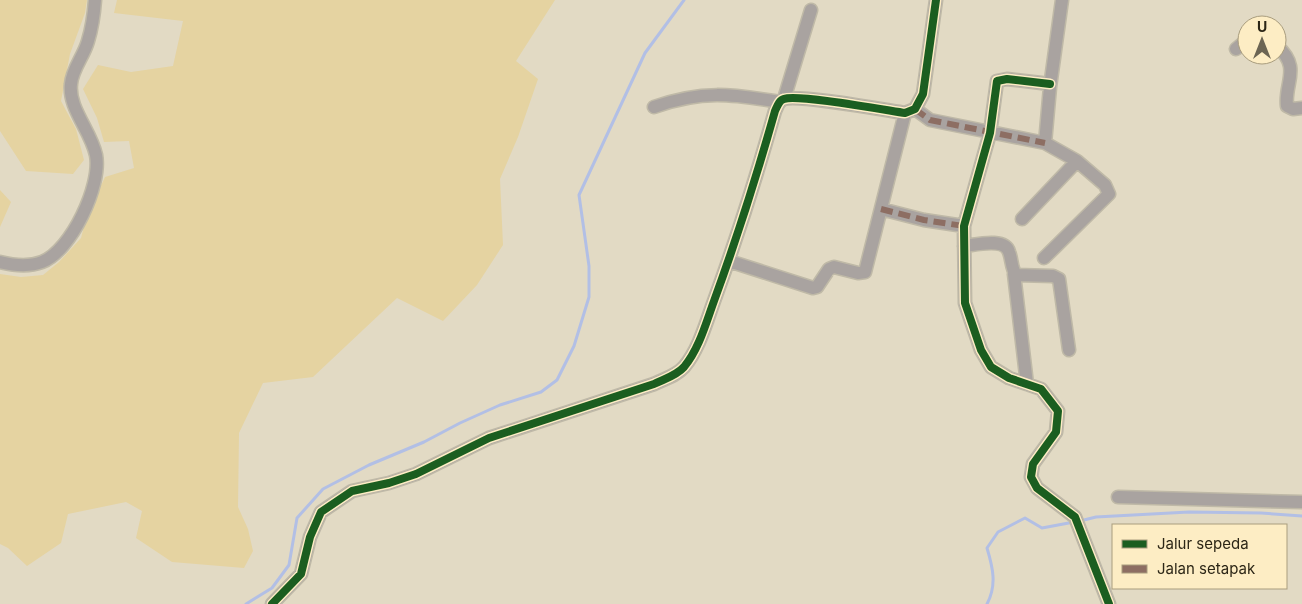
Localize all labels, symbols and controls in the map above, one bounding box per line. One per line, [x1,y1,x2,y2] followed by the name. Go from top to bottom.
[1237,15,1287,65] north arrow
[1257,18,1267,35] text: U
[1112,524,1287,589] legend
[1157,534,1249,553] text: Jalur sepeda
[1157,559,1256,578] text: Jalan setapak

